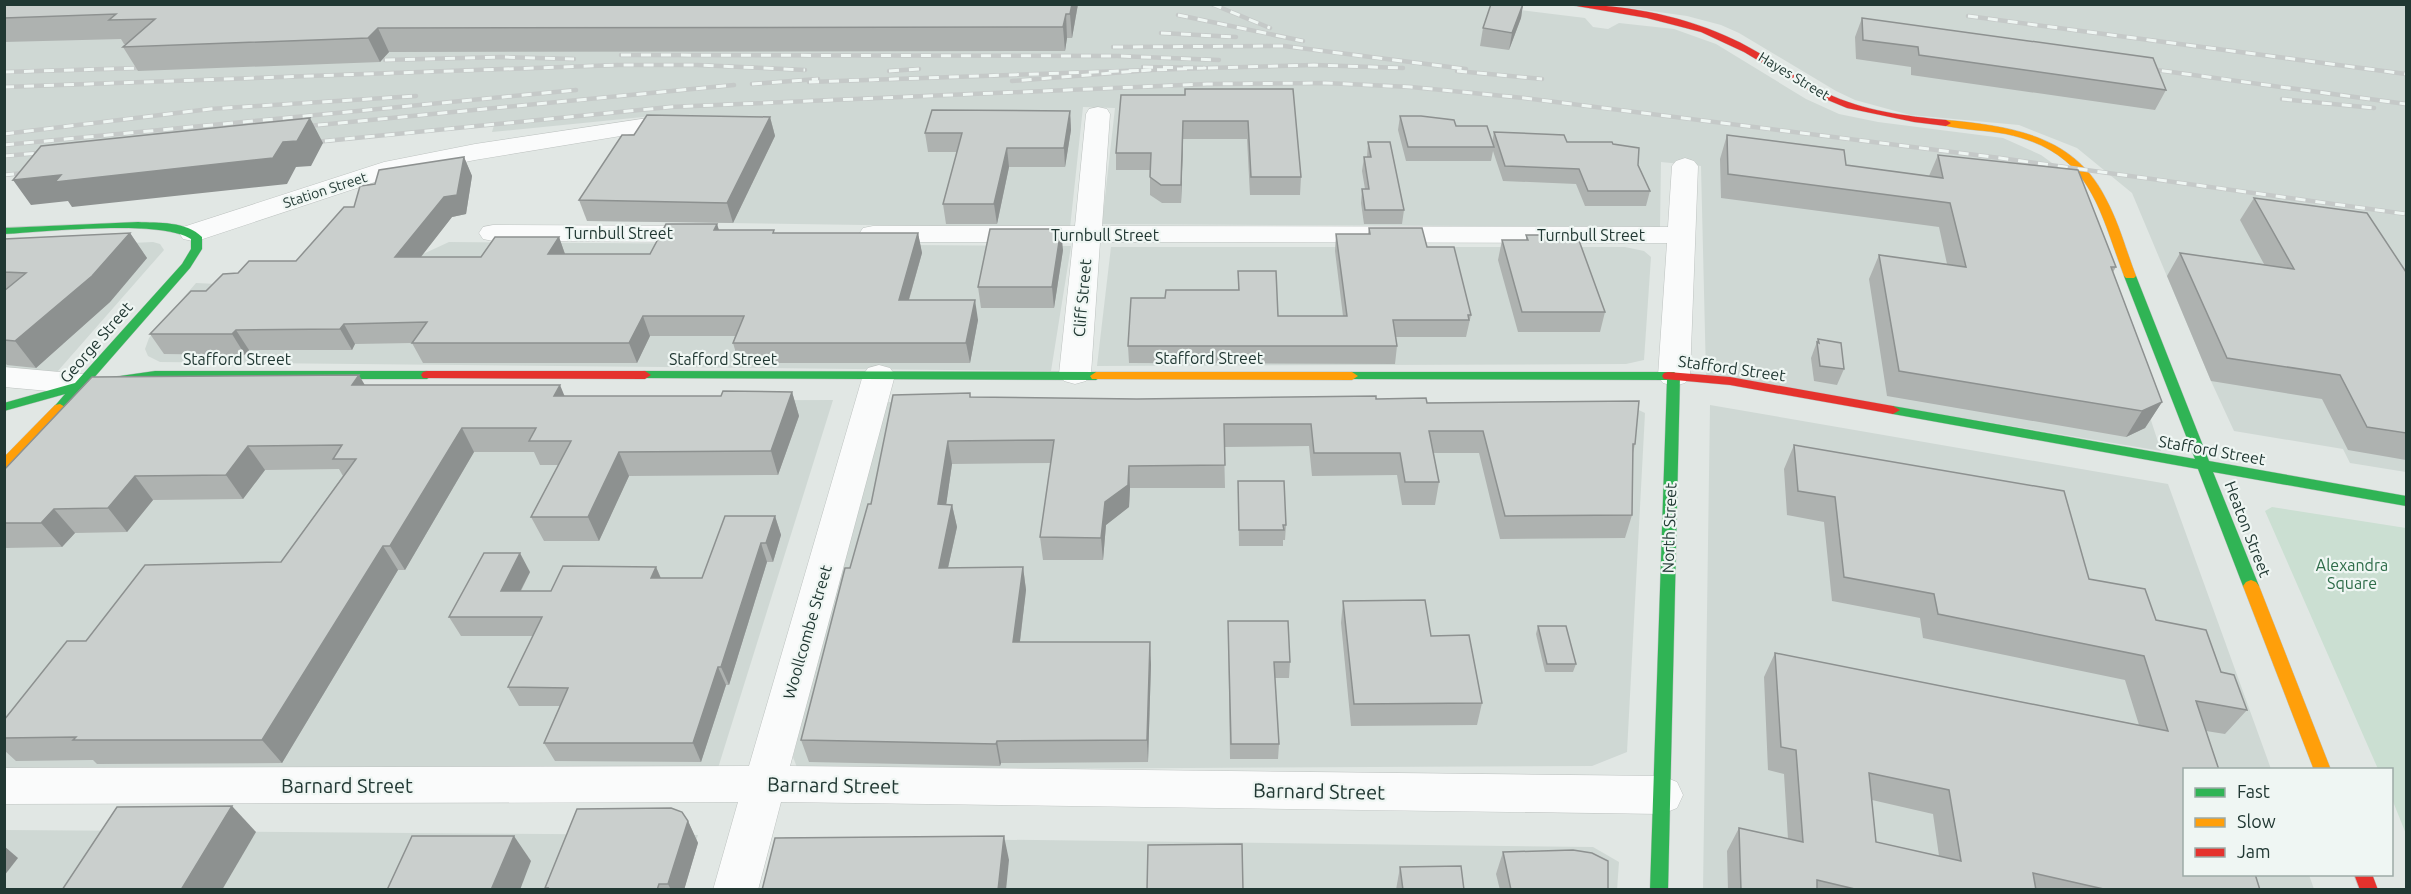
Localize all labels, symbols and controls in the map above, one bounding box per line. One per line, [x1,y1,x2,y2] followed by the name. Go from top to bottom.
[1756,49,1833,104] street label: Hayes Street
[281,169,369,211] street label: Station Street
[565,224,674,242] street label: Turnbull Street
[1051,226,1160,244] street label: Turnbull Street
[1537,226,1646,244] street label: Turnbull Street
[1070,257,1094,338] street label: Cliff Street
[56,297,136,386] street label: George Street
[1155,349,1264,367] street label: Stafford Street
[183,350,292,368] street label: Stafford Street
[669,350,778,368] street label: Stafford Street
[1677,352,1787,385] street label: Stafford Street
[2157,432,2268,468] street label: Stafford Street
[2221,478,2275,580] street label: Heaton Street
[1658,482,1680,574] street label: North Street
[2316,556,2388,592] park label: Alexandra Square
[779,562,835,701] street label: Woollcombe Street
[2183,768,2393,876] legend
[767,772,899,798] street label: Barnard Street
[281,774,413,797] street label: Barnard Street
[1253,778,1385,804] street label: Barnard Street
[2237,781,2270,801] text: Fast
[2237,811,2276,831] text: Slow
[2237,841,2271,861] text: Jam

